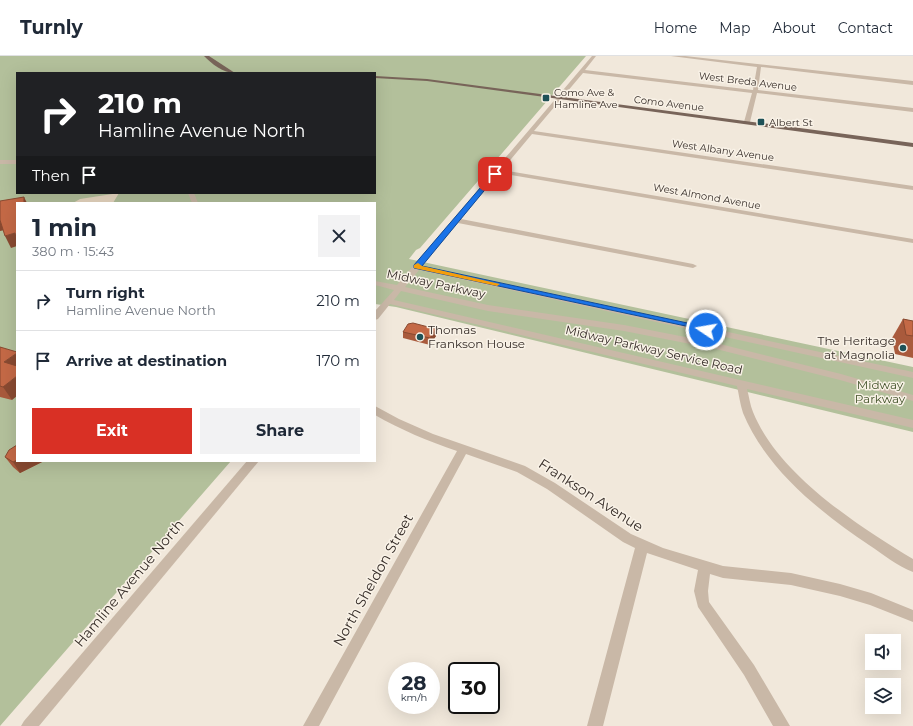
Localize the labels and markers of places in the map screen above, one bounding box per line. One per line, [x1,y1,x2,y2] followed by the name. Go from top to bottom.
[554,86,618,111] place label: Como Ave & Hamline Ave
[541,93,551,103] marker: Como Ave & Hamline Ave
[769,116,813,129] place label: Albert St
[756,117,766,127] marker: Albert St
[478,157,512,191] pin
[428,322,525,351] place label: Thomas Frankson House
[415,332,425,342] marker: Thomas Frankson House
[818,333,895,362] place label: The Heritage at Magnolia
[898,343,908,353] marker: The Heritage at Magnolia

